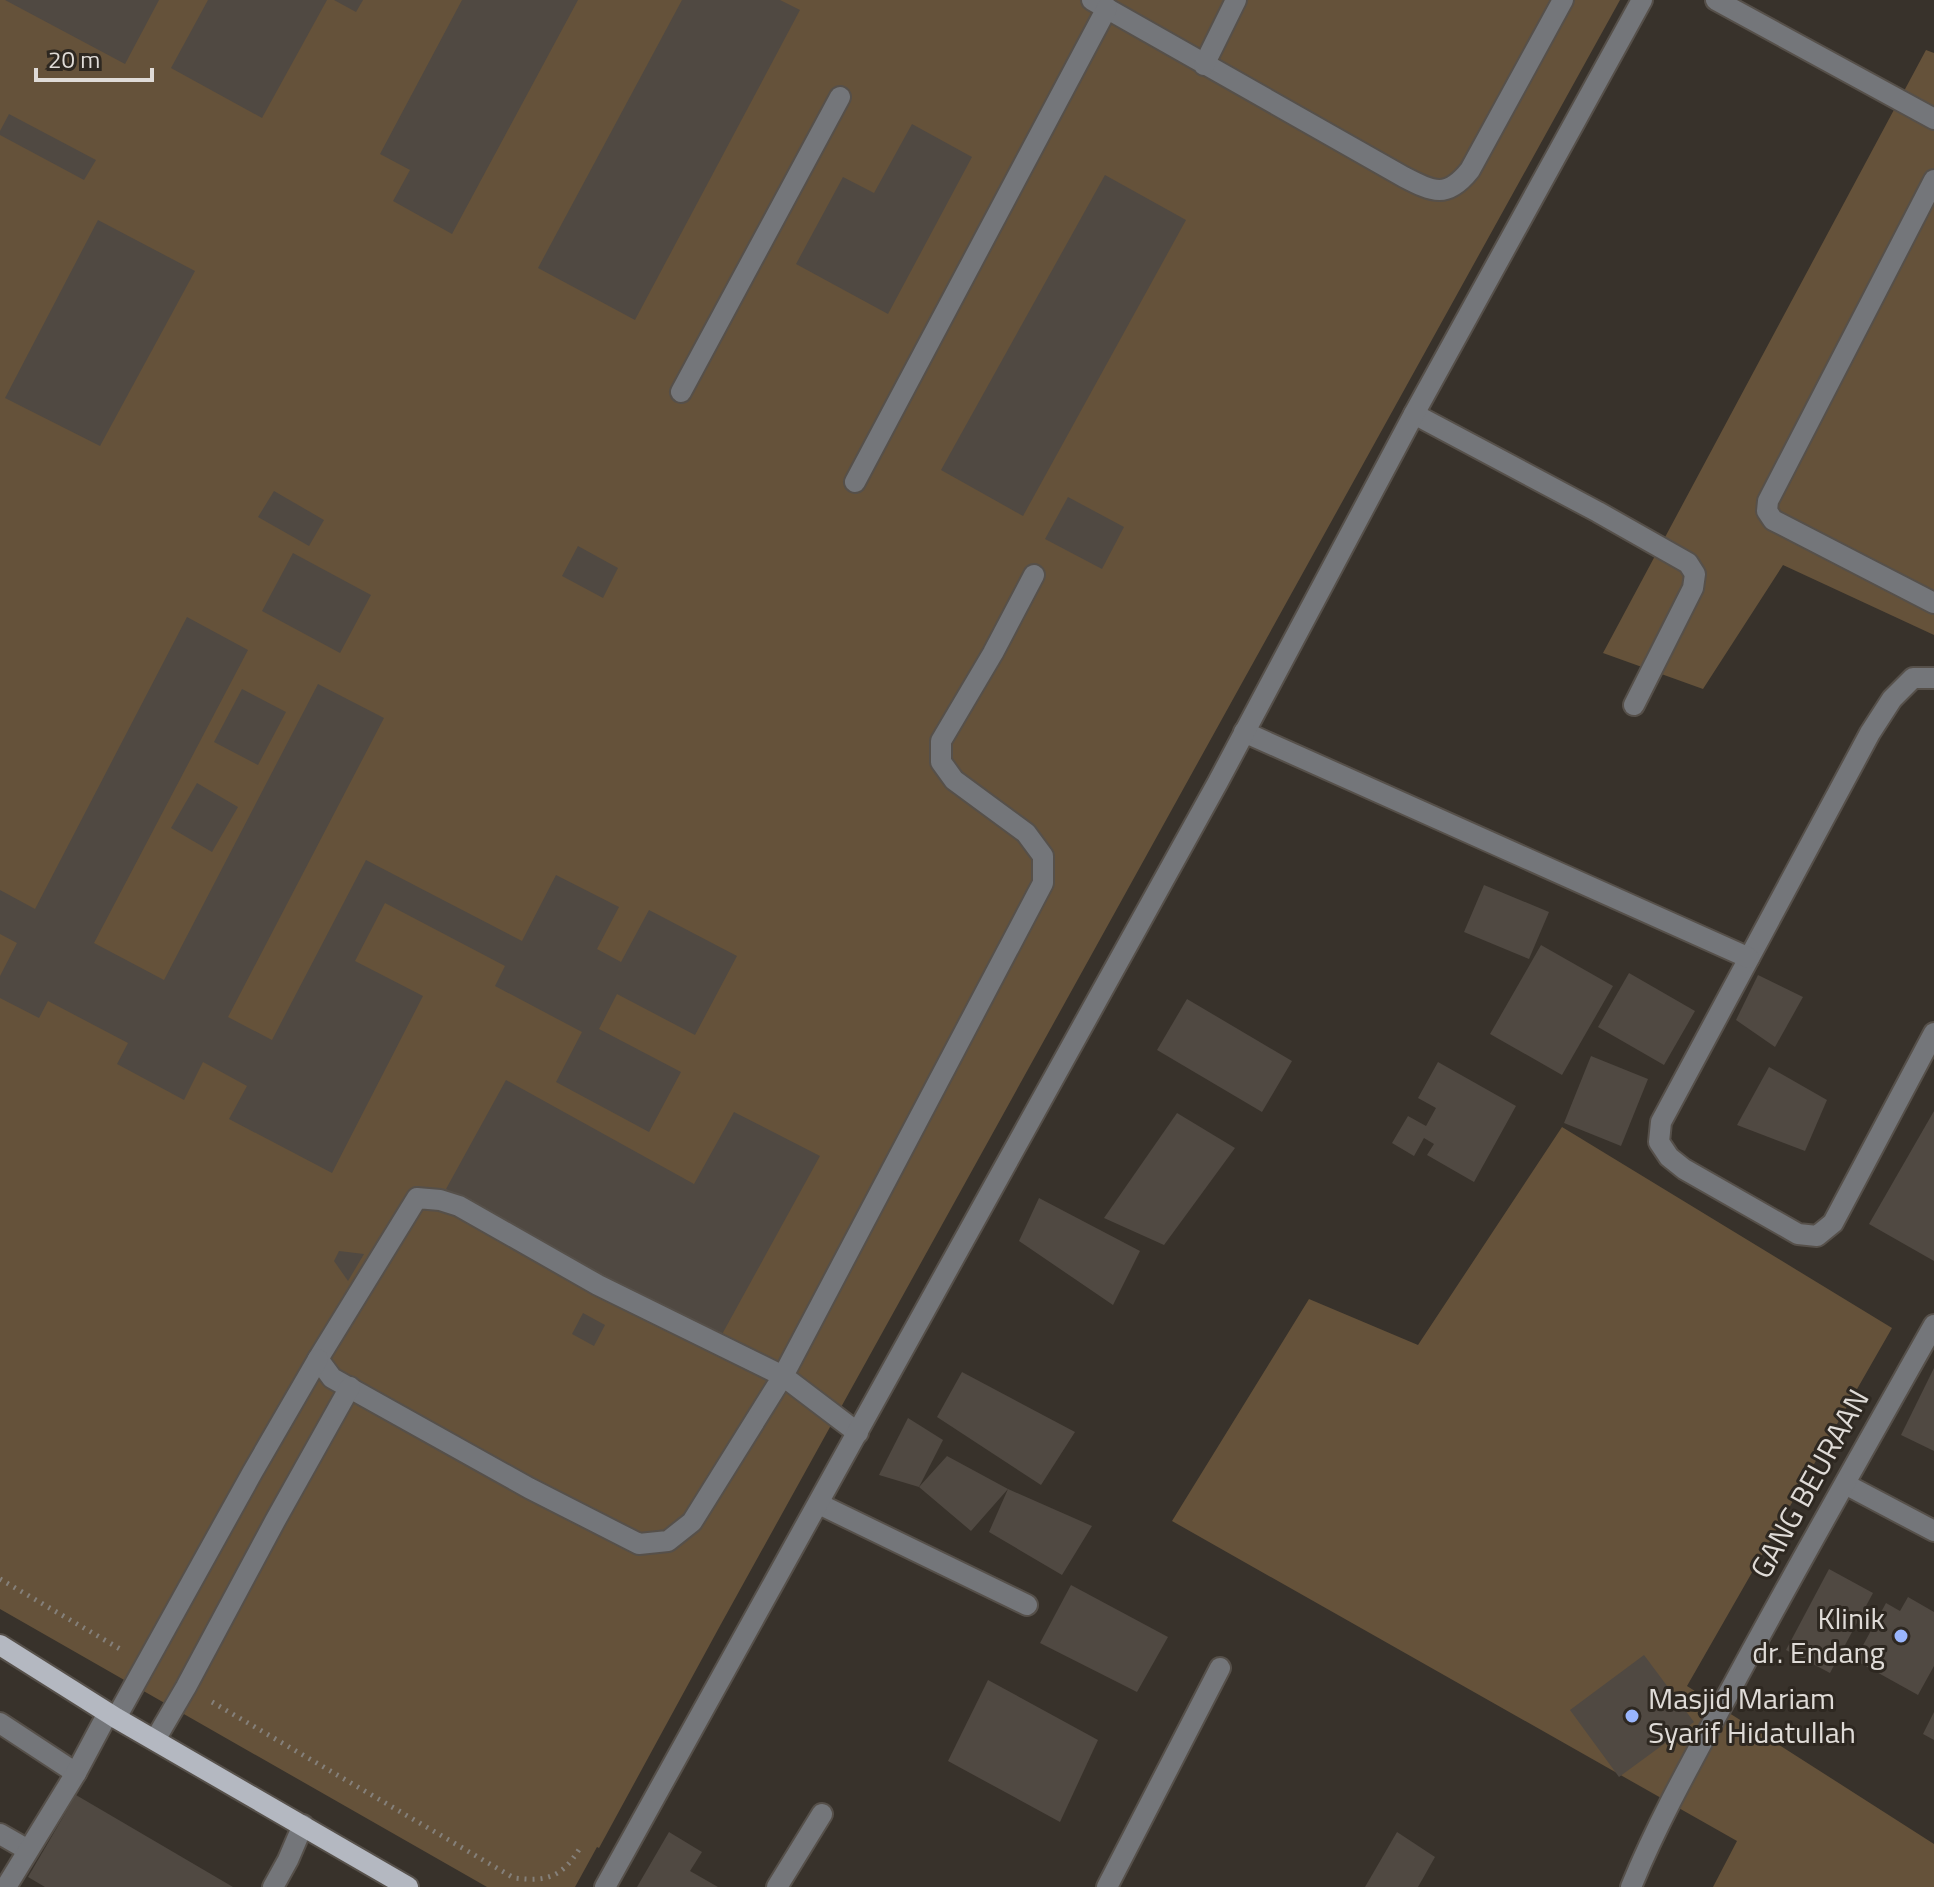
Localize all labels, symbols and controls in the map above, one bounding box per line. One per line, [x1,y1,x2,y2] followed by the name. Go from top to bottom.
[36,32,152,82] scale bar
[48,41,100,77] text: 20 m
[1738,1380,1880,1587] street label: GANG BEURAAN
[1752,1595,1885,1675] place label: Klinik dr. Endang
[1892,1627,1910,1645] marker: Klinik dr. Endang
[1648,1675,1856,1755] place label: Masjid Mariam Syarif Hidatullah
[1623,1707,1641,1725] marker: Masjid Mariam Syarif Hidatullah

